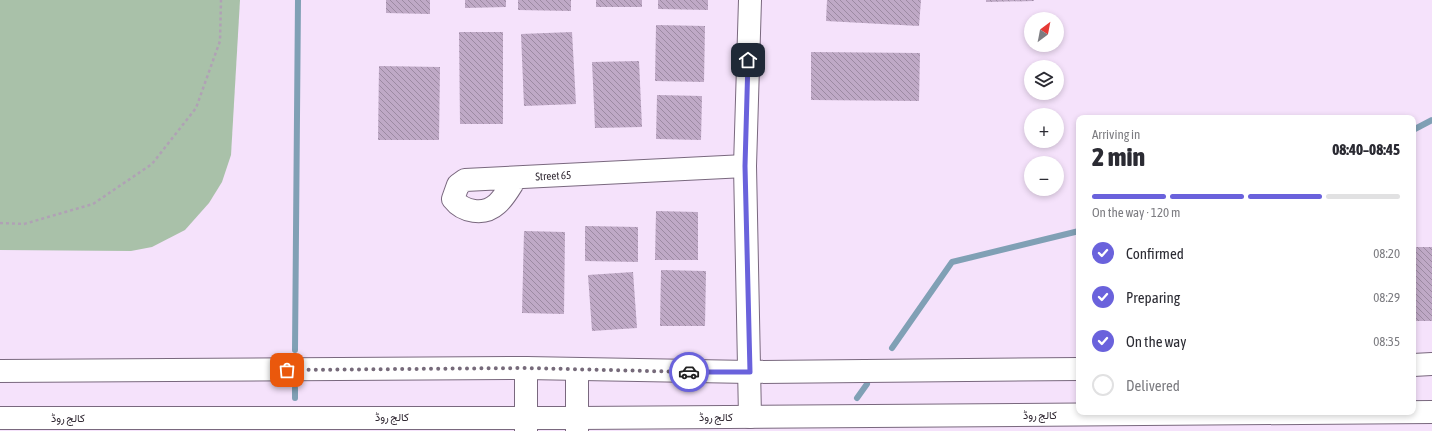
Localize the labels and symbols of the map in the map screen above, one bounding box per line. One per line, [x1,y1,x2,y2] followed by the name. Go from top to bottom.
[1024,12,1064,52] north arrow
[731,43,765,77] pin
[535,169,572,182] street label: Street 65
[669,352,709,392] courier
[270,353,304,387] pin
[1023,409,1057,423] street label: کالج روڈ
[375,411,409,425] street label: کالج روڈ
[699,411,733,425] street label: کالج روڈ
[51,412,85,426] street label: کالج روڈ

